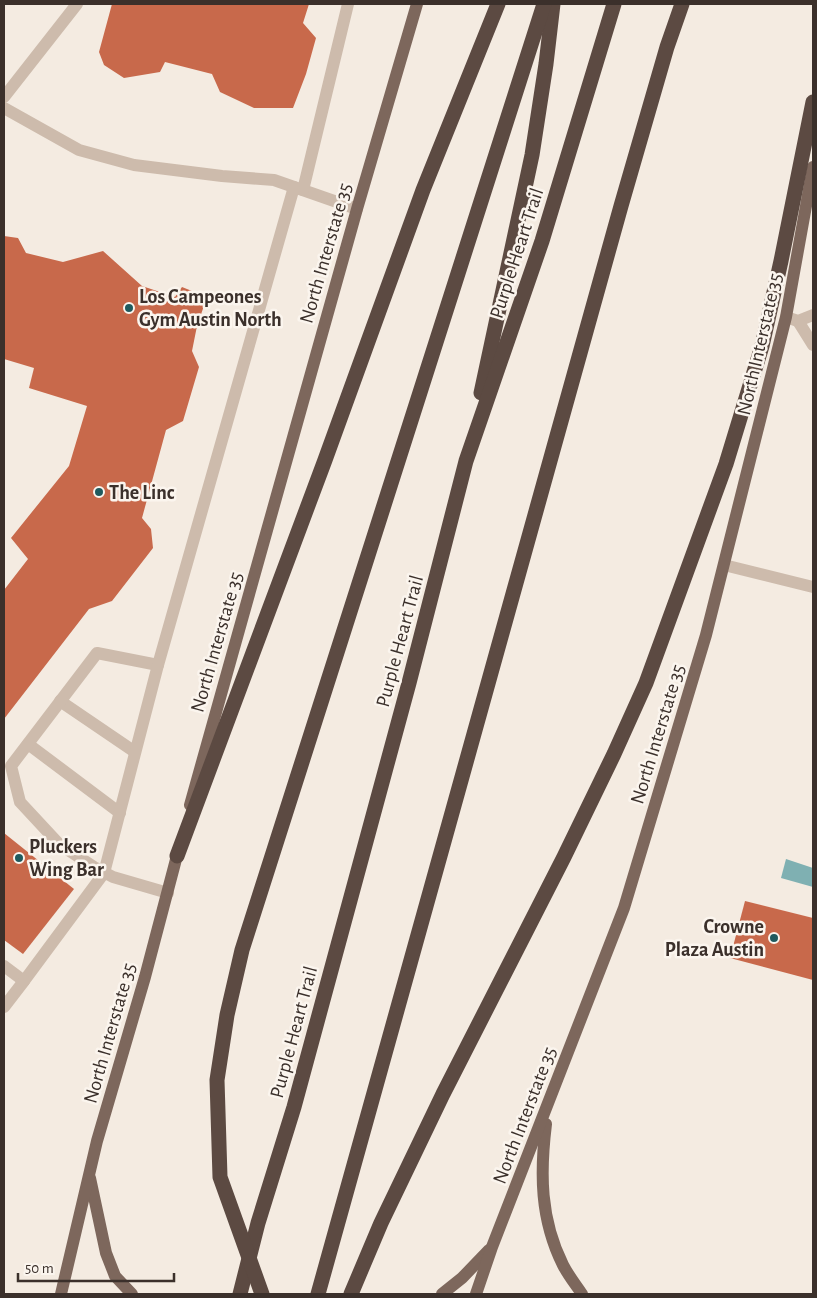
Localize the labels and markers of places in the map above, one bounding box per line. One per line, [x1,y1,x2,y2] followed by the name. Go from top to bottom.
[139,287,282,330] place label: Los Campeones Gym Austin North
[123,302,135,314] marker: Los Campeones Gym Austin North
[109,483,175,503] place label: The Linc
[93,486,105,498] marker: The Linc
[29,837,104,880] place label: Pluckers Wing Bar
[13,852,25,864] marker: Pluckers Wing Bar
[665,917,764,960] place label: Crowne Plaza Austin
[768,932,780,944] marker: Crowne Plaza Austin

